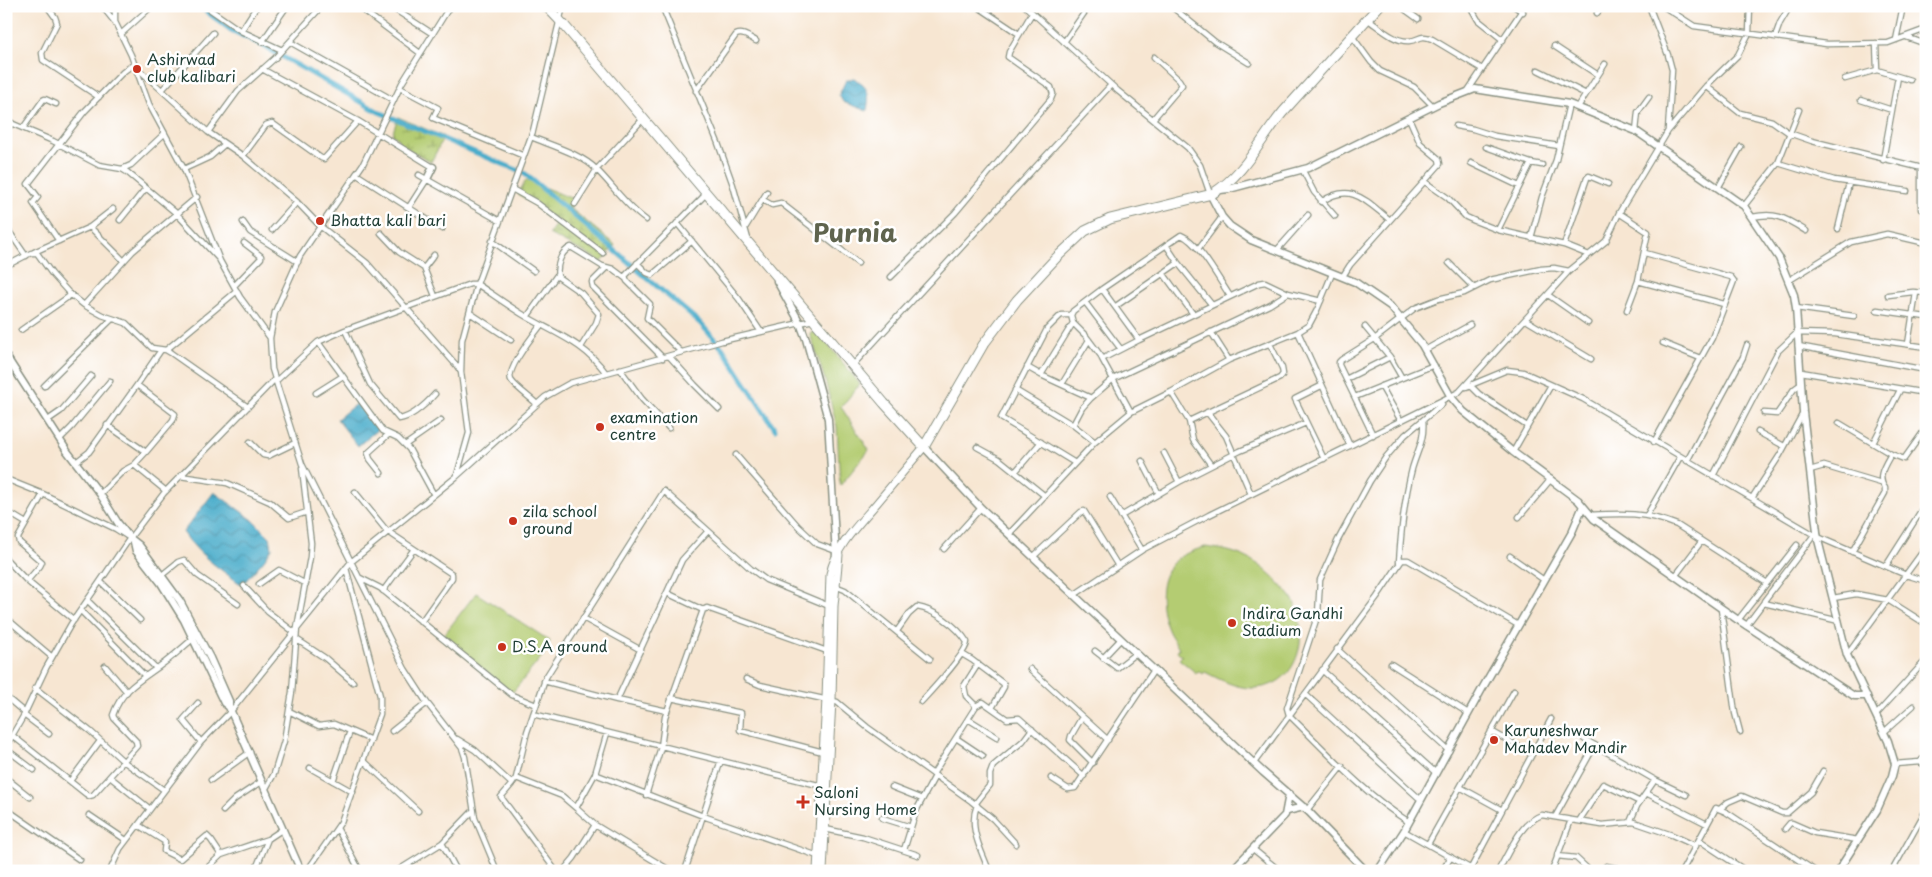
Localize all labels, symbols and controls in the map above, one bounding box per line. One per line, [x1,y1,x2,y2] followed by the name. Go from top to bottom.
[147,47,236,87] place label: Ashirwad club kalibari
[131,63,143,75] marker: Ashirwad club kalibari
[330,208,446,231] place label: Bhatta kali bari
[813,213,897,251] district label: Purnia
[314,215,326,227] marker: Bhatta kali bari
[610,405,698,445] place label: examination centre
[594,421,606,433] marker: examination centre
[523,499,597,539] place label: zila school ground
[507,515,519,527] marker: zila school ground
[1242,601,1343,641] place label: Indira Gandhi Stadium
[1226,617,1238,629] marker: Indira Gandhi Stadium
[512,634,608,657] place label: D.S.A ground
[496,641,508,653] marker: D.S.A ground
[1504,718,1627,758] place label: Karuneshwar Mahadev Mandir
[1488,734,1500,746] marker: Karuneshwar Mahadev Mandir
[814,780,917,820] place label: Saloni Nursing Home
[796,795,810,809] marker: Saloni Nursing Home

